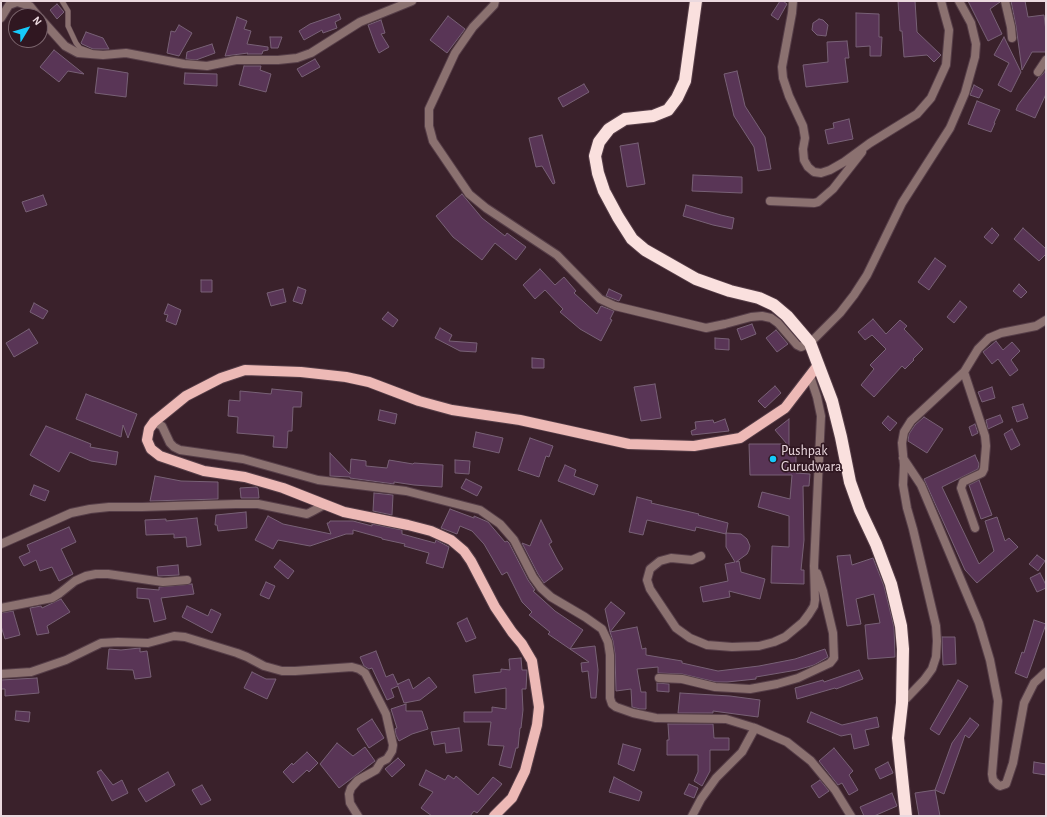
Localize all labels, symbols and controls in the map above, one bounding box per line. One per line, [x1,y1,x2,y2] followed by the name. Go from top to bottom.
[8,8,48,48] north arrow
[30,15,44,27] text: N
[781,443,841,476] place label: Pushpak Gurudwara
[768,454,778,464] marker: Pushpak Gurudwara

